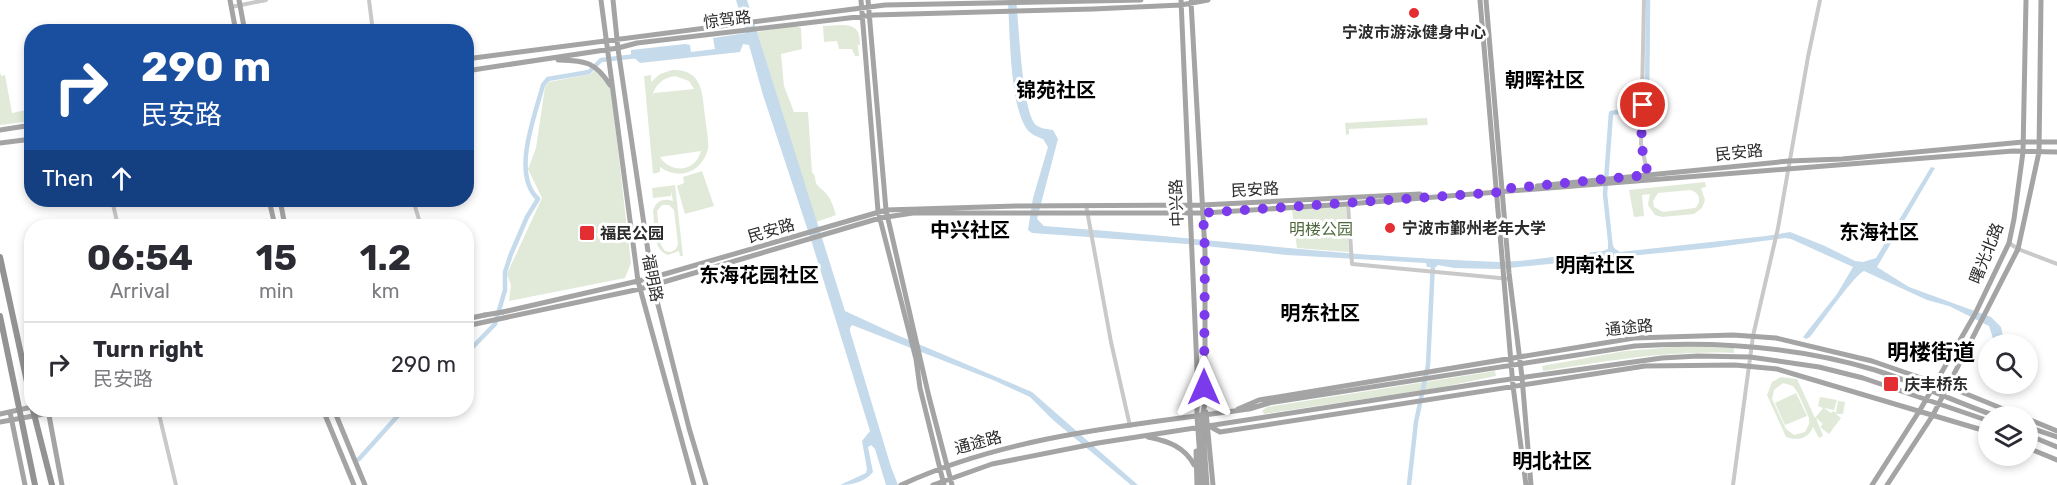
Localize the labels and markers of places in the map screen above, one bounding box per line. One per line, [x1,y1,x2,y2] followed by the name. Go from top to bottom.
[1407,6,1421,20] marker: 宁波市游泳健身中心
[1342,23,1486,42] place label: 宁波市游泳健身中心
[1617,79,1668,130] pin
[1402,219,1546,238] place label: 宁波市鄞州老年大学
[1383,221,1397,235] marker: 宁波市鄞州老年大学
[578,224,596,242] marker: 福民公园
[600,224,664,243] place label: 福民公园
[1882,375,1900,393] marker: 庆丰桥东
[1904,375,1968,394] place label: 庆丰桥东

